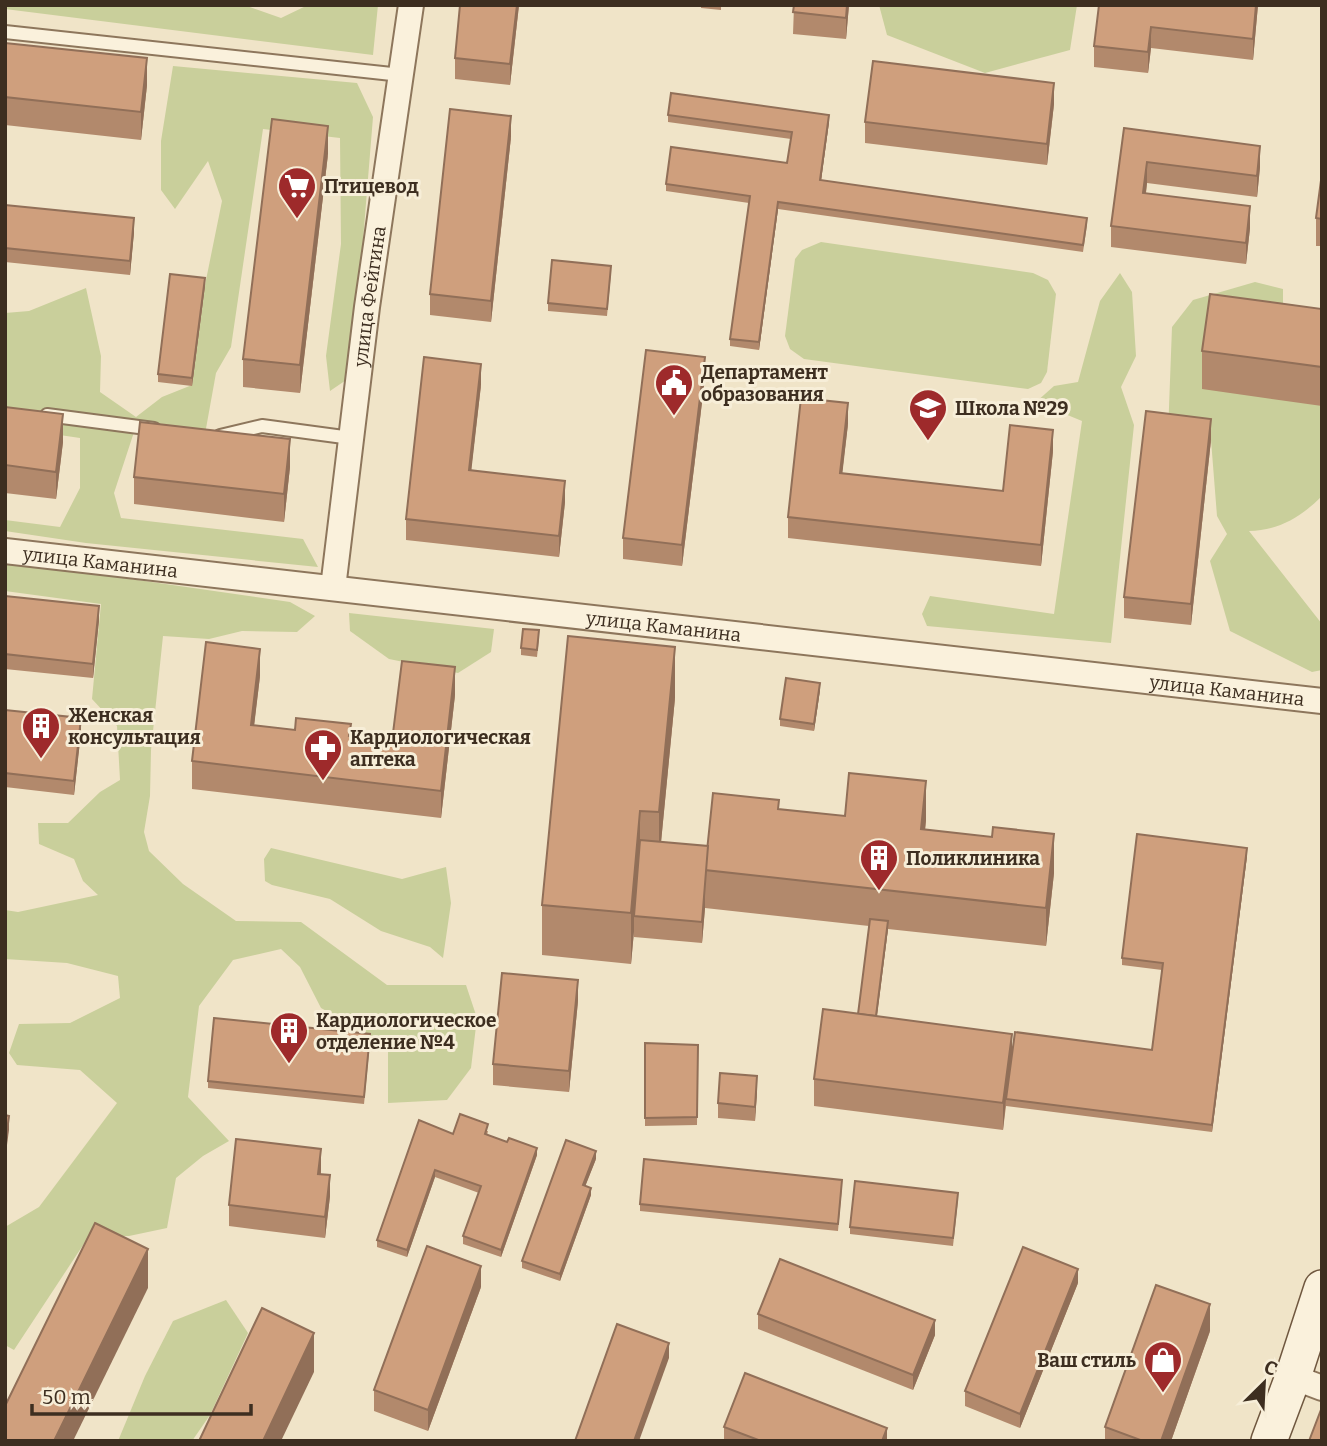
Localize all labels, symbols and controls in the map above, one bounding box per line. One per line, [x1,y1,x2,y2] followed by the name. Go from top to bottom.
[276,165,318,220] supermarket icon: Птицевод
[324,175,419,198] place label: Птицевод
[349,224,391,369] street label: улица Фейгина
[701,361,829,406] place label: Департамент образования
[653,362,695,417] public building icon: Департамент образования
[907,387,949,442] school or university icon: Школа №29
[955,397,1069,420] place label: Школа №29
[21,542,180,583] street label: улица Каманина
[584,606,743,647] street label: улица Каманина
[1147,670,1306,711] street label: улица Каманина
[68,704,201,749] place label: Женская консультация
[20,705,62,760] building icon: Женская консультация
[350,726,531,771] place label: Кардиологическая аптека
[302,727,344,782] pharmacy icon: Кардиологическая аптека
[858,837,900,892] building icon: Поликлиника
[906,847,1040,870] place label: Поликлиника
[316,1009,496,1054] place label: Кардиологическое отделение №4
[268,1010,310,1065] building icon: Кардиологическое отделение №4
[1142,1339,1184,1394] shop icon: Ваш стиль
[1229,1348,1299,1418] north arrow
[1037,1349,1136,1372] place label: Ваш стиль
[1261,1355,1281,1381] text: С
[32,1372,250,1416] scale bar
[42,1384,91,1410] text: 50 m

